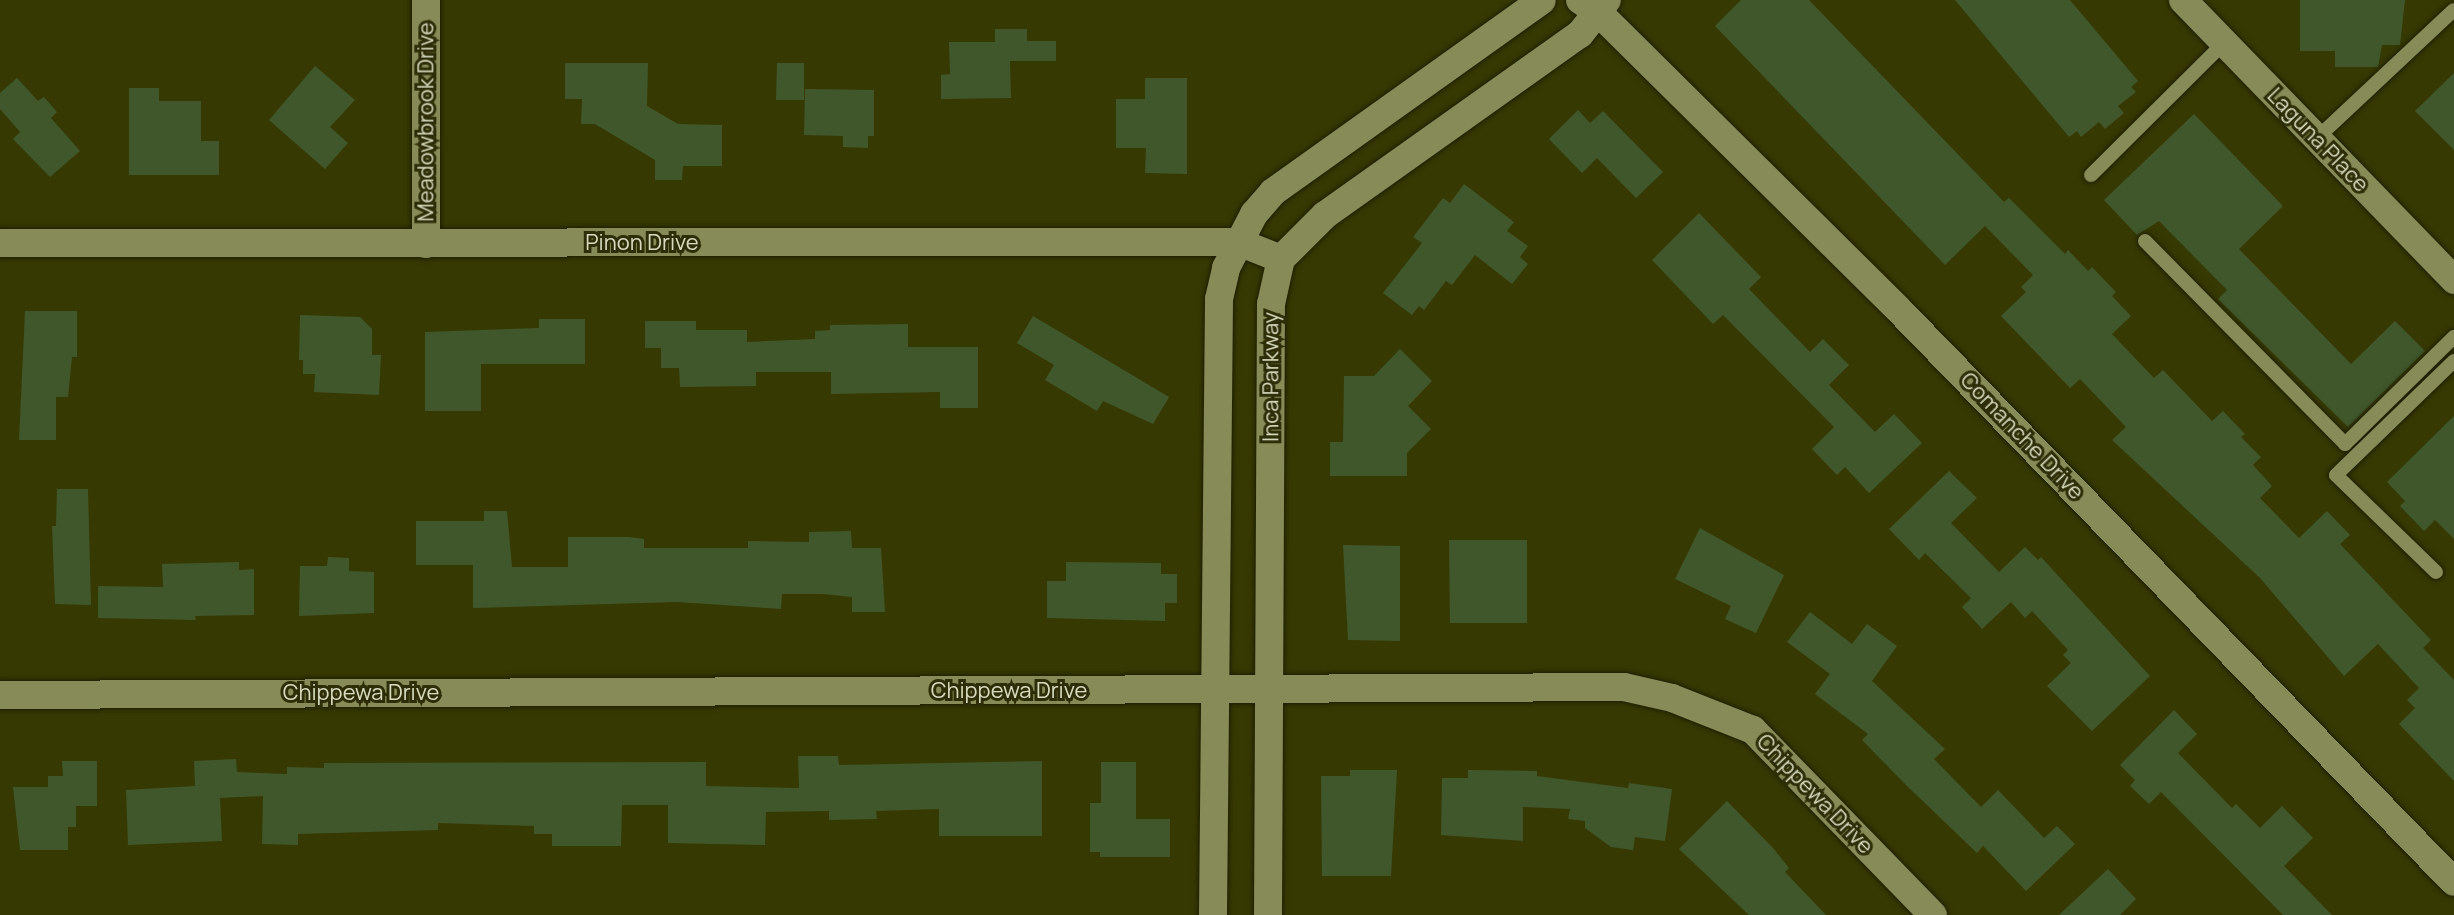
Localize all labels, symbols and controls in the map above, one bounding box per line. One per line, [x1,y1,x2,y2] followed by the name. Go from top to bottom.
[413,22,439,222] street label: Meadowbrook Drive
[2262,82,2374,198] street label: Laguna Place
[585,230,699,256] street label: Pinon Drive
[1258,312,1284,442] street label: Inca Parkway
[1955,367,2089,505] street label: Comanche Drive
[931,678,1087,704] street label: Chippewa Drive
[283,680,439,706] street label: Chippewa Drive
[1751,728,1879,860] street label: Chippewa Drive

